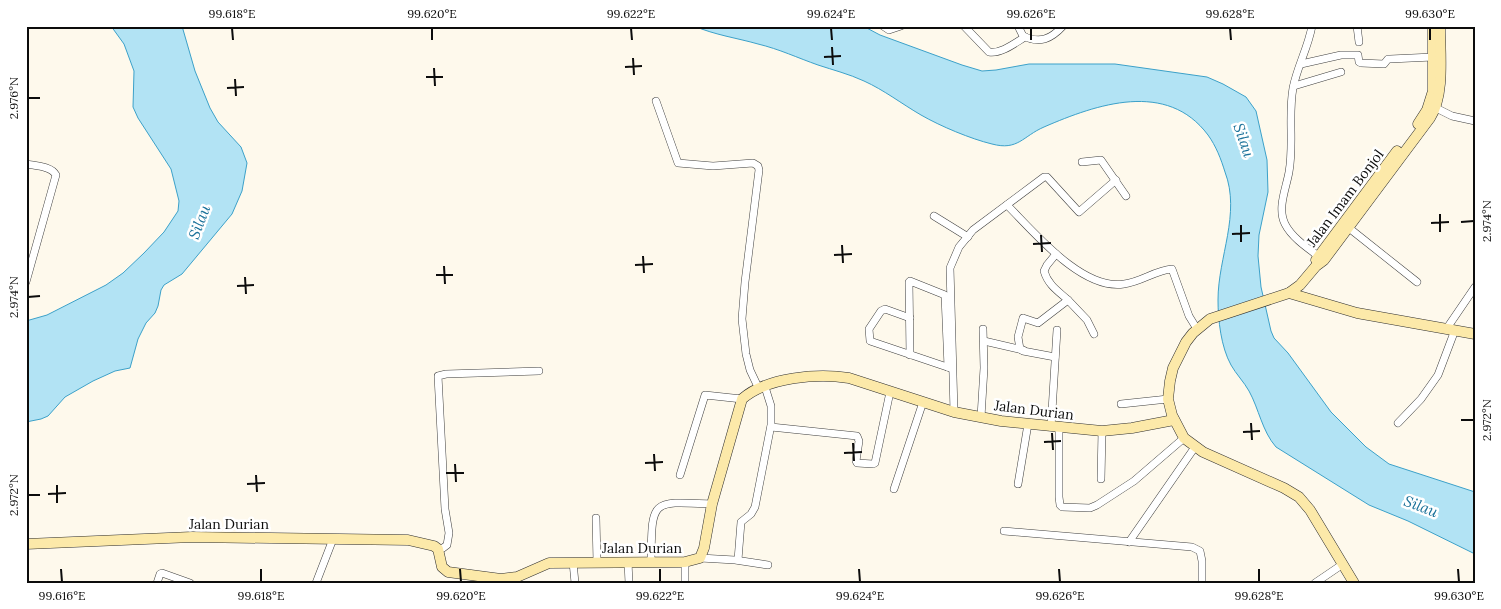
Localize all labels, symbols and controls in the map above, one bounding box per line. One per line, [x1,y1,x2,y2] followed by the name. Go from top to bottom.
[209,6,255,21] text: 99.618°E
[407,6,457,21] text: 99.620°E
[607,6,655,21] text: 99.622°E
[807,6,855,21] text: 99.624°E
[1006,6,1056,21] text: 99.626°E
[1206,6,1254,21] text: 99.628°E
[1405,6,1455,21] text: 99.630°E
[6,77,21,119] text: 2.976°N
[1229,120,1259,160] water label: Silau
[1302,146,1387,251] street label: Jalan Imam Bonjol
[1479,200,1494,242] text: 2.974°N
[184,202,214,242] water label: Silau
[6,276,21,318] text: 2.974°N
[992,396,1075,424] street label: Jalan Durian
[1479,399,1494,441] text: 2.972°N
[6,474,21,516] text: 2.972°N
[1401,491,1441,521] water label: Silau
[188,515,269,533] street label: Jalan Durian
[601,539,682,557] street label: Jalan Durian
[38,588,86,603] text: 99.616°E
[238,588,284,603] text: 99.618°E
[436,588,486,603] text: 99.620°E
[636,588,684,603] text: 99.622°E
[836,588,884,603] text: 99.624°E
[1035,588,1085,603] text: 99.626°E
[1235,588,1283,603] text: 99.628°E
[1434,588,1484,603] text: 99.630°E

